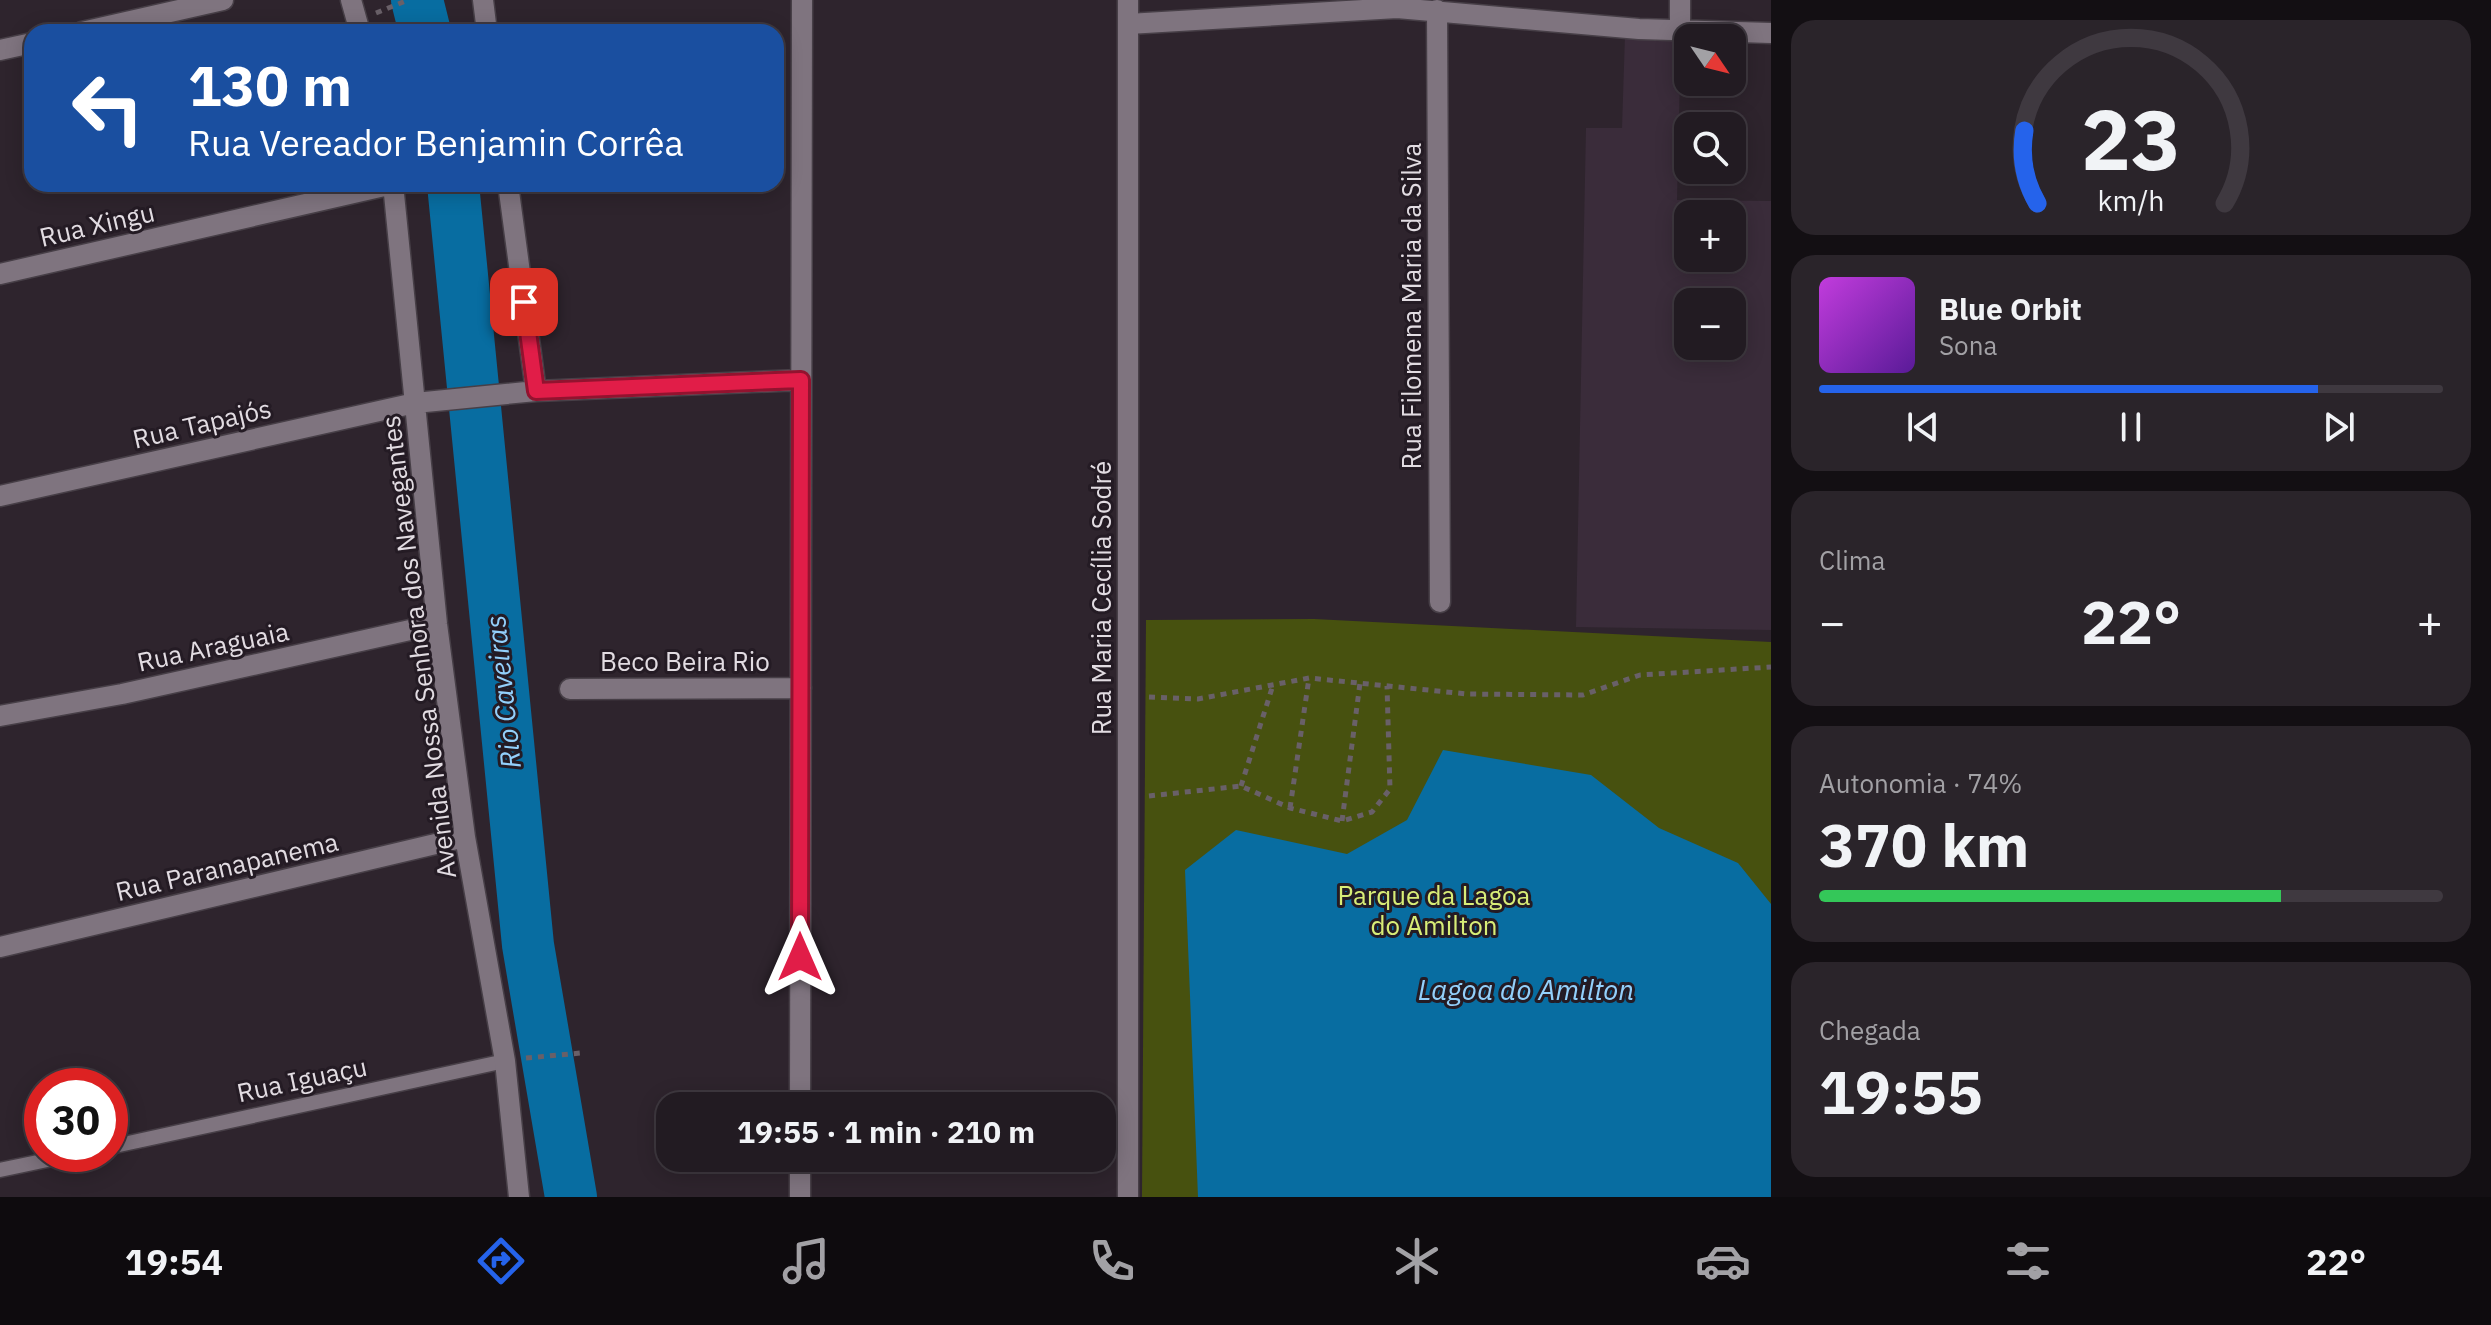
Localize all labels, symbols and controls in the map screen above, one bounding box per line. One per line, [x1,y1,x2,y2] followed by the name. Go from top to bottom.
[1674,24,1746,96] north arrow
[1674,24,1746,360] map controls
[188,49,352,121] text: 130 m
[56,56,160,160] icon: left
[2081,84,2181,192] text: 23
[1674,112,1746,184] button: search
[188,119,684,166] text: Rua Vereador Benjamin Corrêa
[1394,142,1428,469] street label: Rua Filomena Maria da Silva
[2097,182,2165,219] text: km/h
[36,194,158,254] street label: Rua Xingu
[1674,200,1746,272] button: +
[490,268,558,336] pin
[502,280,546,324] icon: arrive
[1674,288,1746,360] button: −
[1939,289,2082,328] text: Blue Orbit
[1939,328,1997,362] text: Sona
[129,391,274,455] street label: Rua Tapajós
[1901,405,1945,449] icon: previous
[2109,405,2153,449] icon: pause
[2317,405,2361,449] icon: next
[373,414,463,880] street label: Avenida Nossa Senhora dos Navegantes
[1084,461,1118,735] street label: Rua Maria Cecília Sodré
[1819,543,1885,577] text: Clima
[2081,582,2181,661] text: 22°
[1819,593,1845,650] text: −
[2417,593,2443,650] text: +
[134,613,292,679] street label: Rua Araguaia
[476,614,529,771] water label: Rio Caveiras
[600,644,770,678] street label: Beco Beira Rio
[1819,766,2022,800] text: Autonomia · 74%
[1819,805,2029,884] text: 370 km
[112,824,341,908] street label: Rua Paranapanema
[1337,878,1531,942] park label: Parque da Lagoa do Amilton
[758,915,842,999] position arrow
[1418,971,1634,1008] water label: Lagoa do Amilton
[1819,1013,1921,1047] text: Chegada
[234,1049,370,1109] street label: Rua Iguaçu
[1819,1052,1983,1131] text: 19:55
[24,1068,128,1172] speed limit sign: 30
[737,1112,1035,1151] text: 19:55 · 1 min · 210 m
[473,1233,529,1289] icon: directions
[778,1233,834,1289] icon: music
[1084,1233,1140,1289] icon: phone
[1389,1233,1445,1289] icon: climate
[1695,1233,1751,1289] icon: car
[2000,1233,2056,1289] icon: filters
[125,1238,223,1285] text: 19:54
[2306,1238,2366,1285] text: 22°

